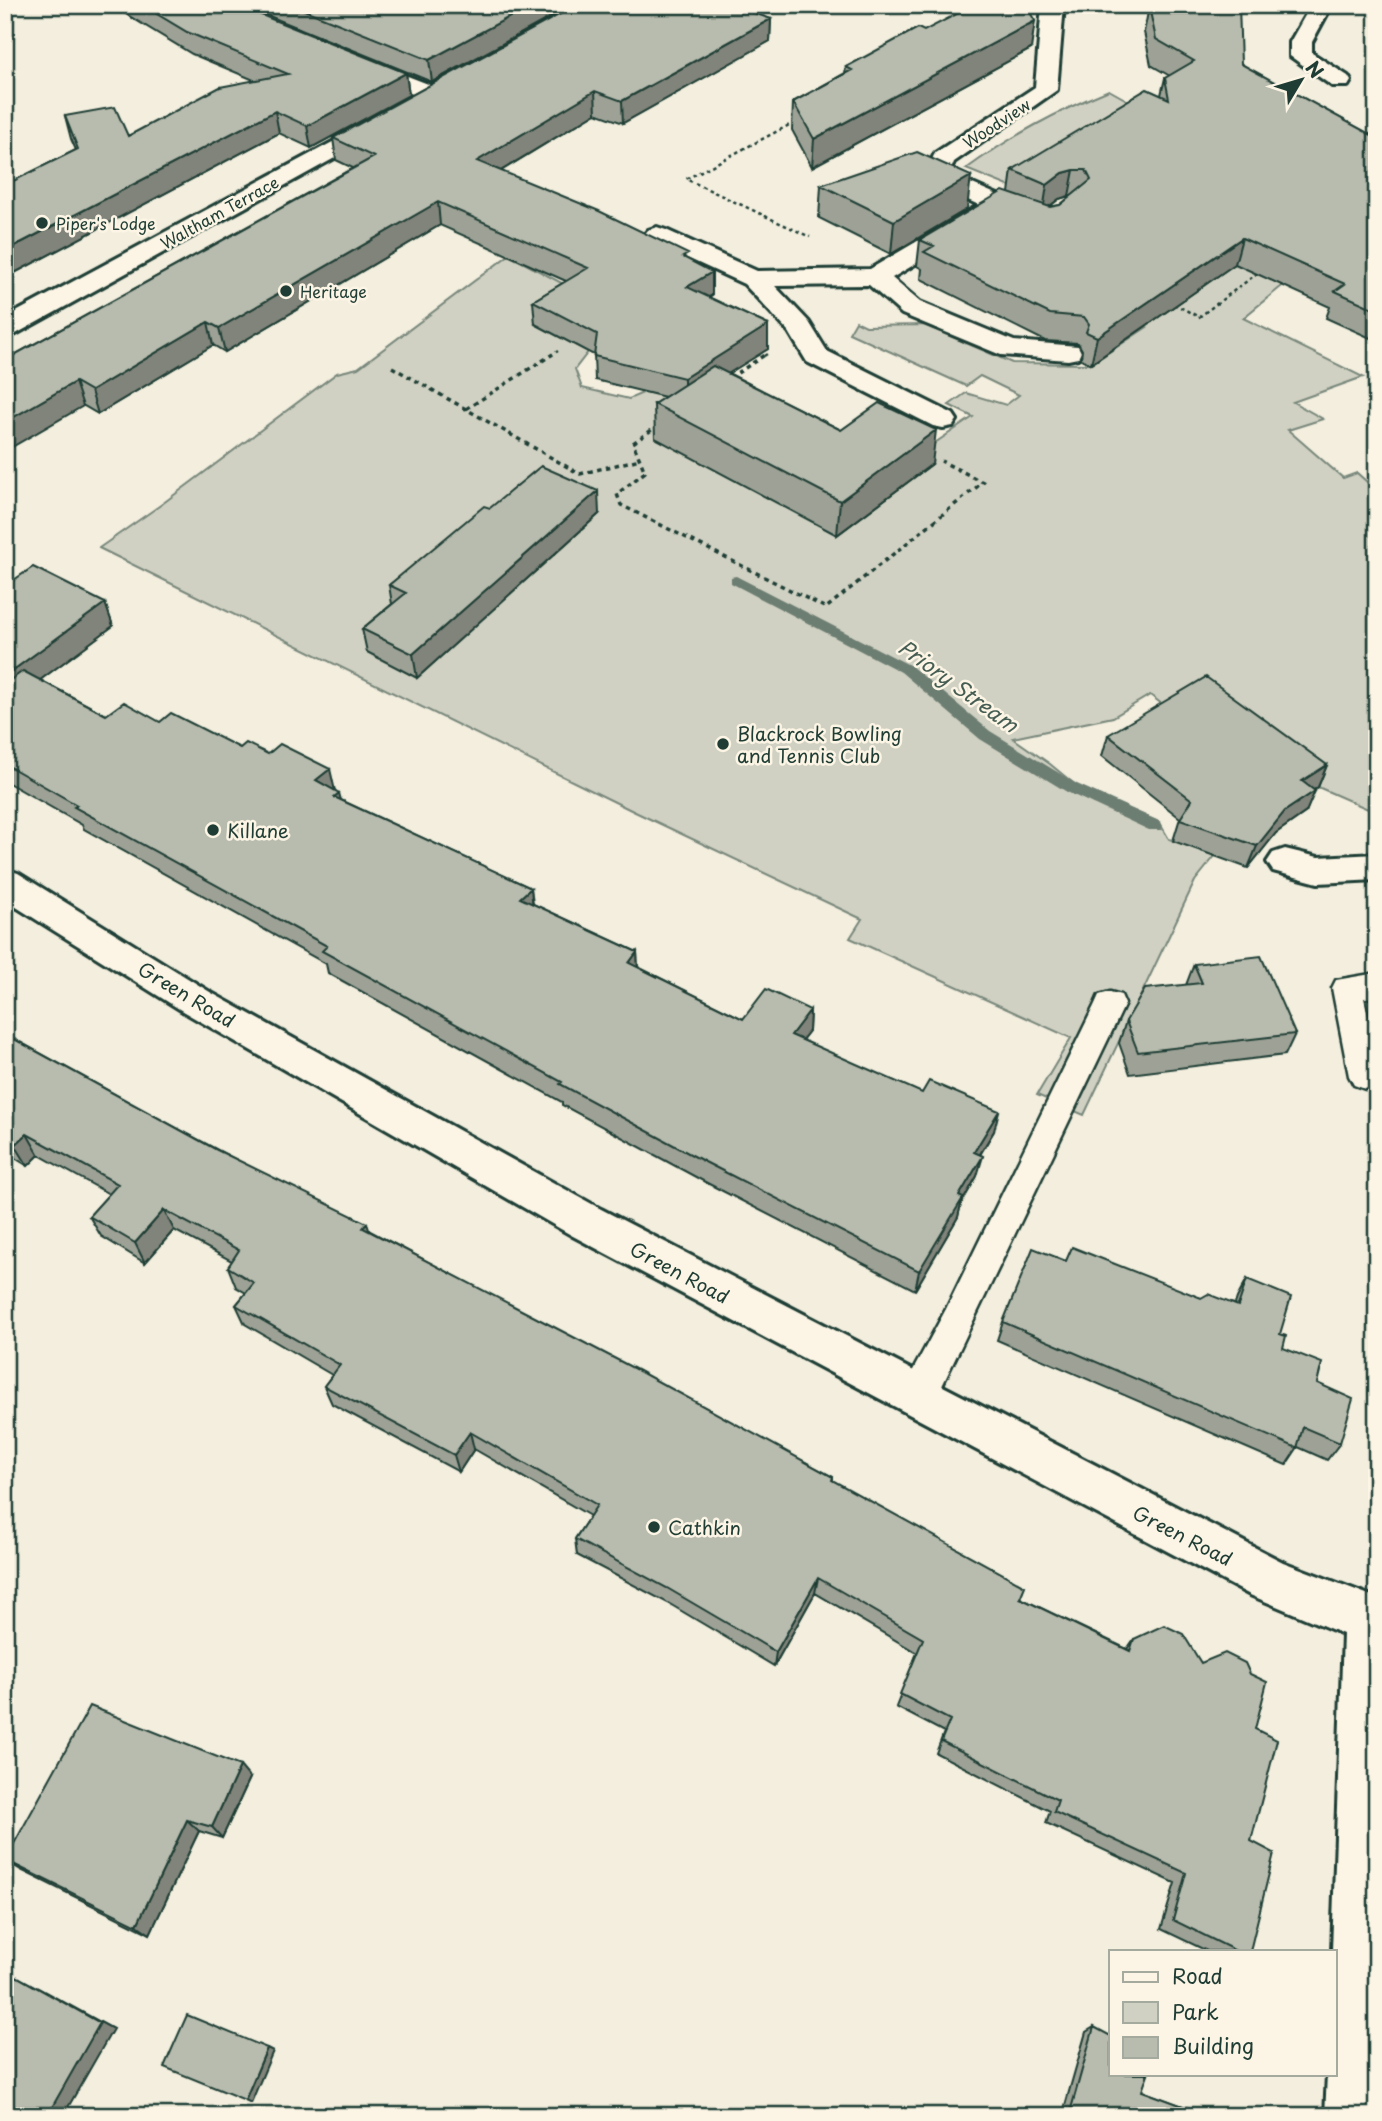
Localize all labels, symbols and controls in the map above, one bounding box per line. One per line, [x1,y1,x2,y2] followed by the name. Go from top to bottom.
[1266,46,1336,116] north arrow
[1300,54,1331,83] text: N
[958,92,1035,154] street label: Woodview
[155,170,283,254] street label: Waltham Terrace
[56,211,155,235] place label: Piper's Lodge
[34,215,50,231] marker: Piper's Lodge
[300,279,367,303] place label: Heritage
[278,283,294,299] marker: Heritage
[892,631,1026,740] water label: Priory Stream
[737,719,902,769] place label: Blackrock Bowling and Tennis Club
[715,736,731,752] marker: Blackrock Bowling and Tennis Club
[227,816,289,844] place label: Killane
[205,822,221,838] marker: Killane
[133,954,241,1034] street label: Green Road
[625,1234,735,1310] street label: Green Road
[1128,1498,1238,1572] street label: Green Road
[668,1513,741,1541] place label: Cathkin
[646,1519,662,1535] marker: Cathkin
[1109,1950,1336,2076] legend
[1172,1959,1223,1991] text: Road
[1172,1995,1219,2027] text: Park
[1172,2029,1254,2061] text: Building

